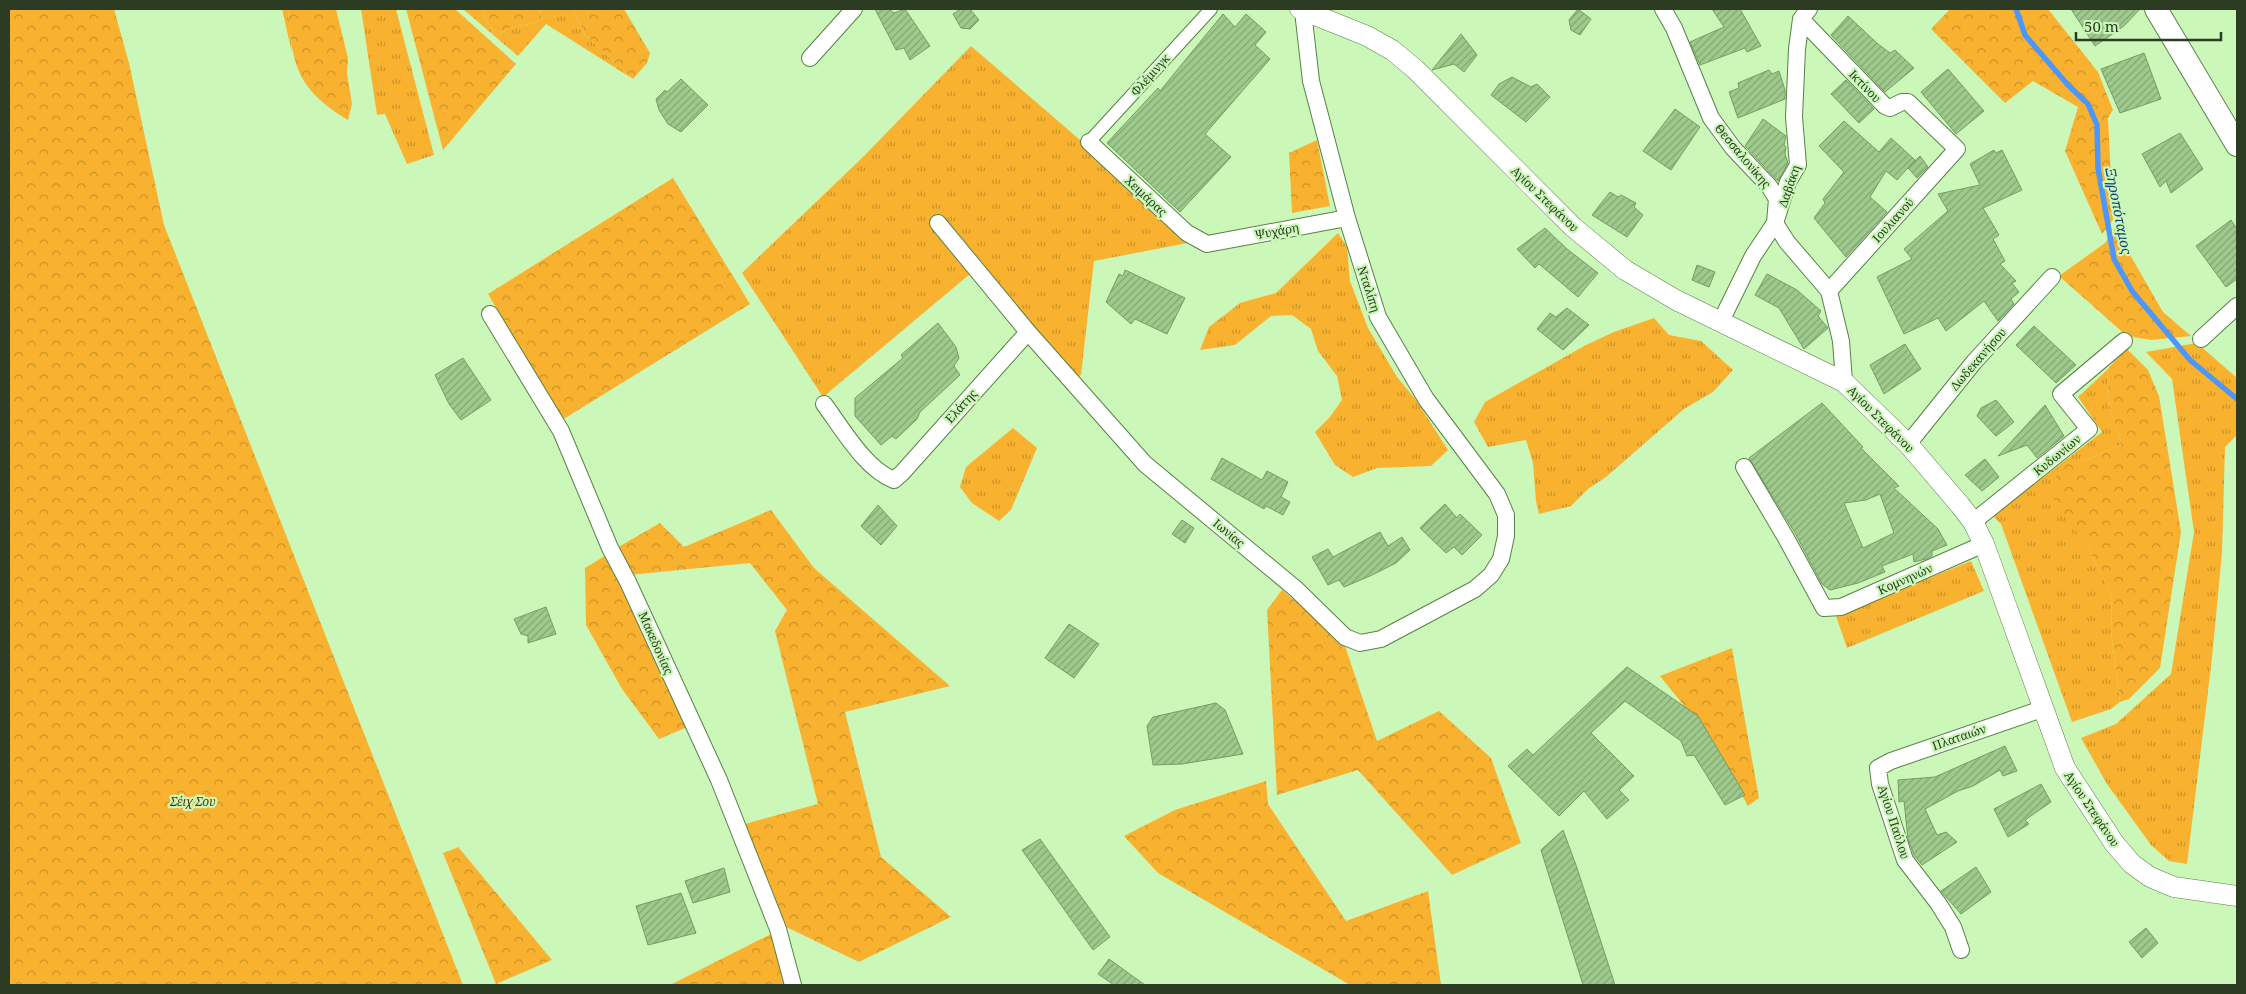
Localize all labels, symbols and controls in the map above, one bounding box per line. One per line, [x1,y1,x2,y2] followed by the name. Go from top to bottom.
[2076,10,2221,42] scale bar
[2084,16,2119,36] text: 50 m
[1127,50,1174,100] street label: Φλέμινγκ
[1845,66,1885,106] street label: Ικτίνου
[1711,120,1775,192] street label: Θεσσαλονίκης
[1507,162,1583,236] street label: Αγίου Στεφάνου
[1774,163,1804,209] street label: Δαβάκη
[2101,165,2137,256] water label: Ξηροπόταμος
[1121,172,1171,220] street label: Χειμάρας
[1868,194,1918,246] street label: Ιουλιανού
[1254,219,1300,243] street label: Ψυχάρη
[1354,264,1384,314] street label: Νταλίπη
[1946,324,2010,394] street label: Δωδεκανήσου
[1844,382,1918,456] street label: Αγίου Στεφάνου
[941,385,981,427] street label: Ελάτης
[2030,431,2084,479] street label: Κυδωνίων
[1209,515,1249,551] street label: Ιωνίας
[1875,559,1935,599] street label: Κομνηνών
[635,609,678,677] street label: Μακεδονίας
[1930,720,1988,754] street label: Πλαταιών
[2060,768,2124,850] street label: Αγίου Στεφάνου
[1874,783,1914,861] street label: Αγίου Παύλου
[169,793,216,810] park label: Σέιχ Σου

